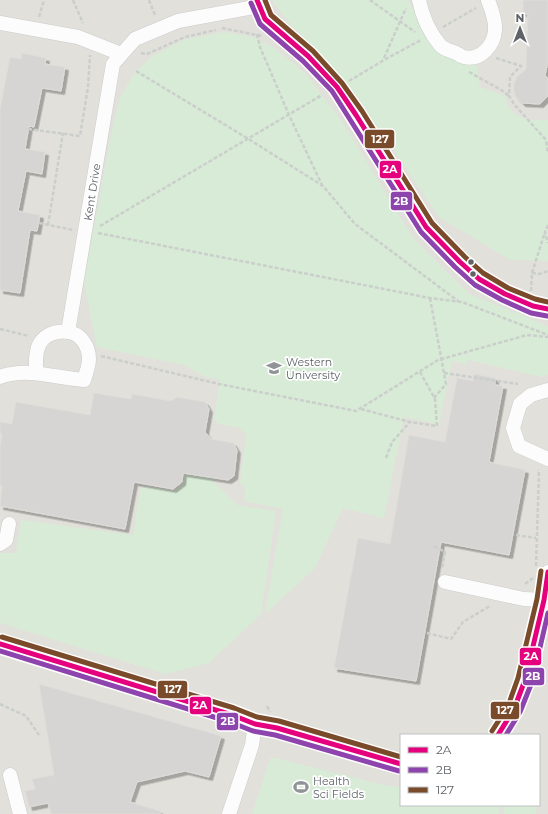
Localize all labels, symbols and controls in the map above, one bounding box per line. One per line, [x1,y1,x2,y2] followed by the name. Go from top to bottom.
[500,8,540,48] north arrow
[516,11,524,25] text: N
[364,129,395,149] line badge: 127
[371,132,389,146] text: 127
[379,160,402,179] line badge: 2A
[81,162,103,222] street label: Kent Drive
[383,162,398,176] text: 2A
[390,191,413,211] line badge: 2B
[394,194,408,208] text: 2B
[466,257,476,267] unlabelled marker
[468,269,478,279] unlabelled marker
[286,355,340,382] place label: Western University
[265,359,283,377] school or university icon: Western University
[519,647,542,666] line badge: 2A
[524,649,539,663] text: 2A
[522,667,545,686] line badge: 2B
[526,669,540,683] text: 2B
[157,680,188,699] line badge: 127
[164,682,182,696] text: 127
[189,696,212,715] line badge: 2A
[193,698,208,712] text: 2A
[490,701,520,720] line badge: 127
[496,703,514,717] text: 127
[216,712,239,731] line badge: 2B
[221,714,235,728] text: 2B
[400,734,540,806] legend
[436,742,452,757] text: 2A
[436,762,452,777] text: 2B
[313,774,365,801] place label: Health Sci Fields
[292,778,310,796] sports icon: Health Sci Fields
[436,782,454,797] text: 127

